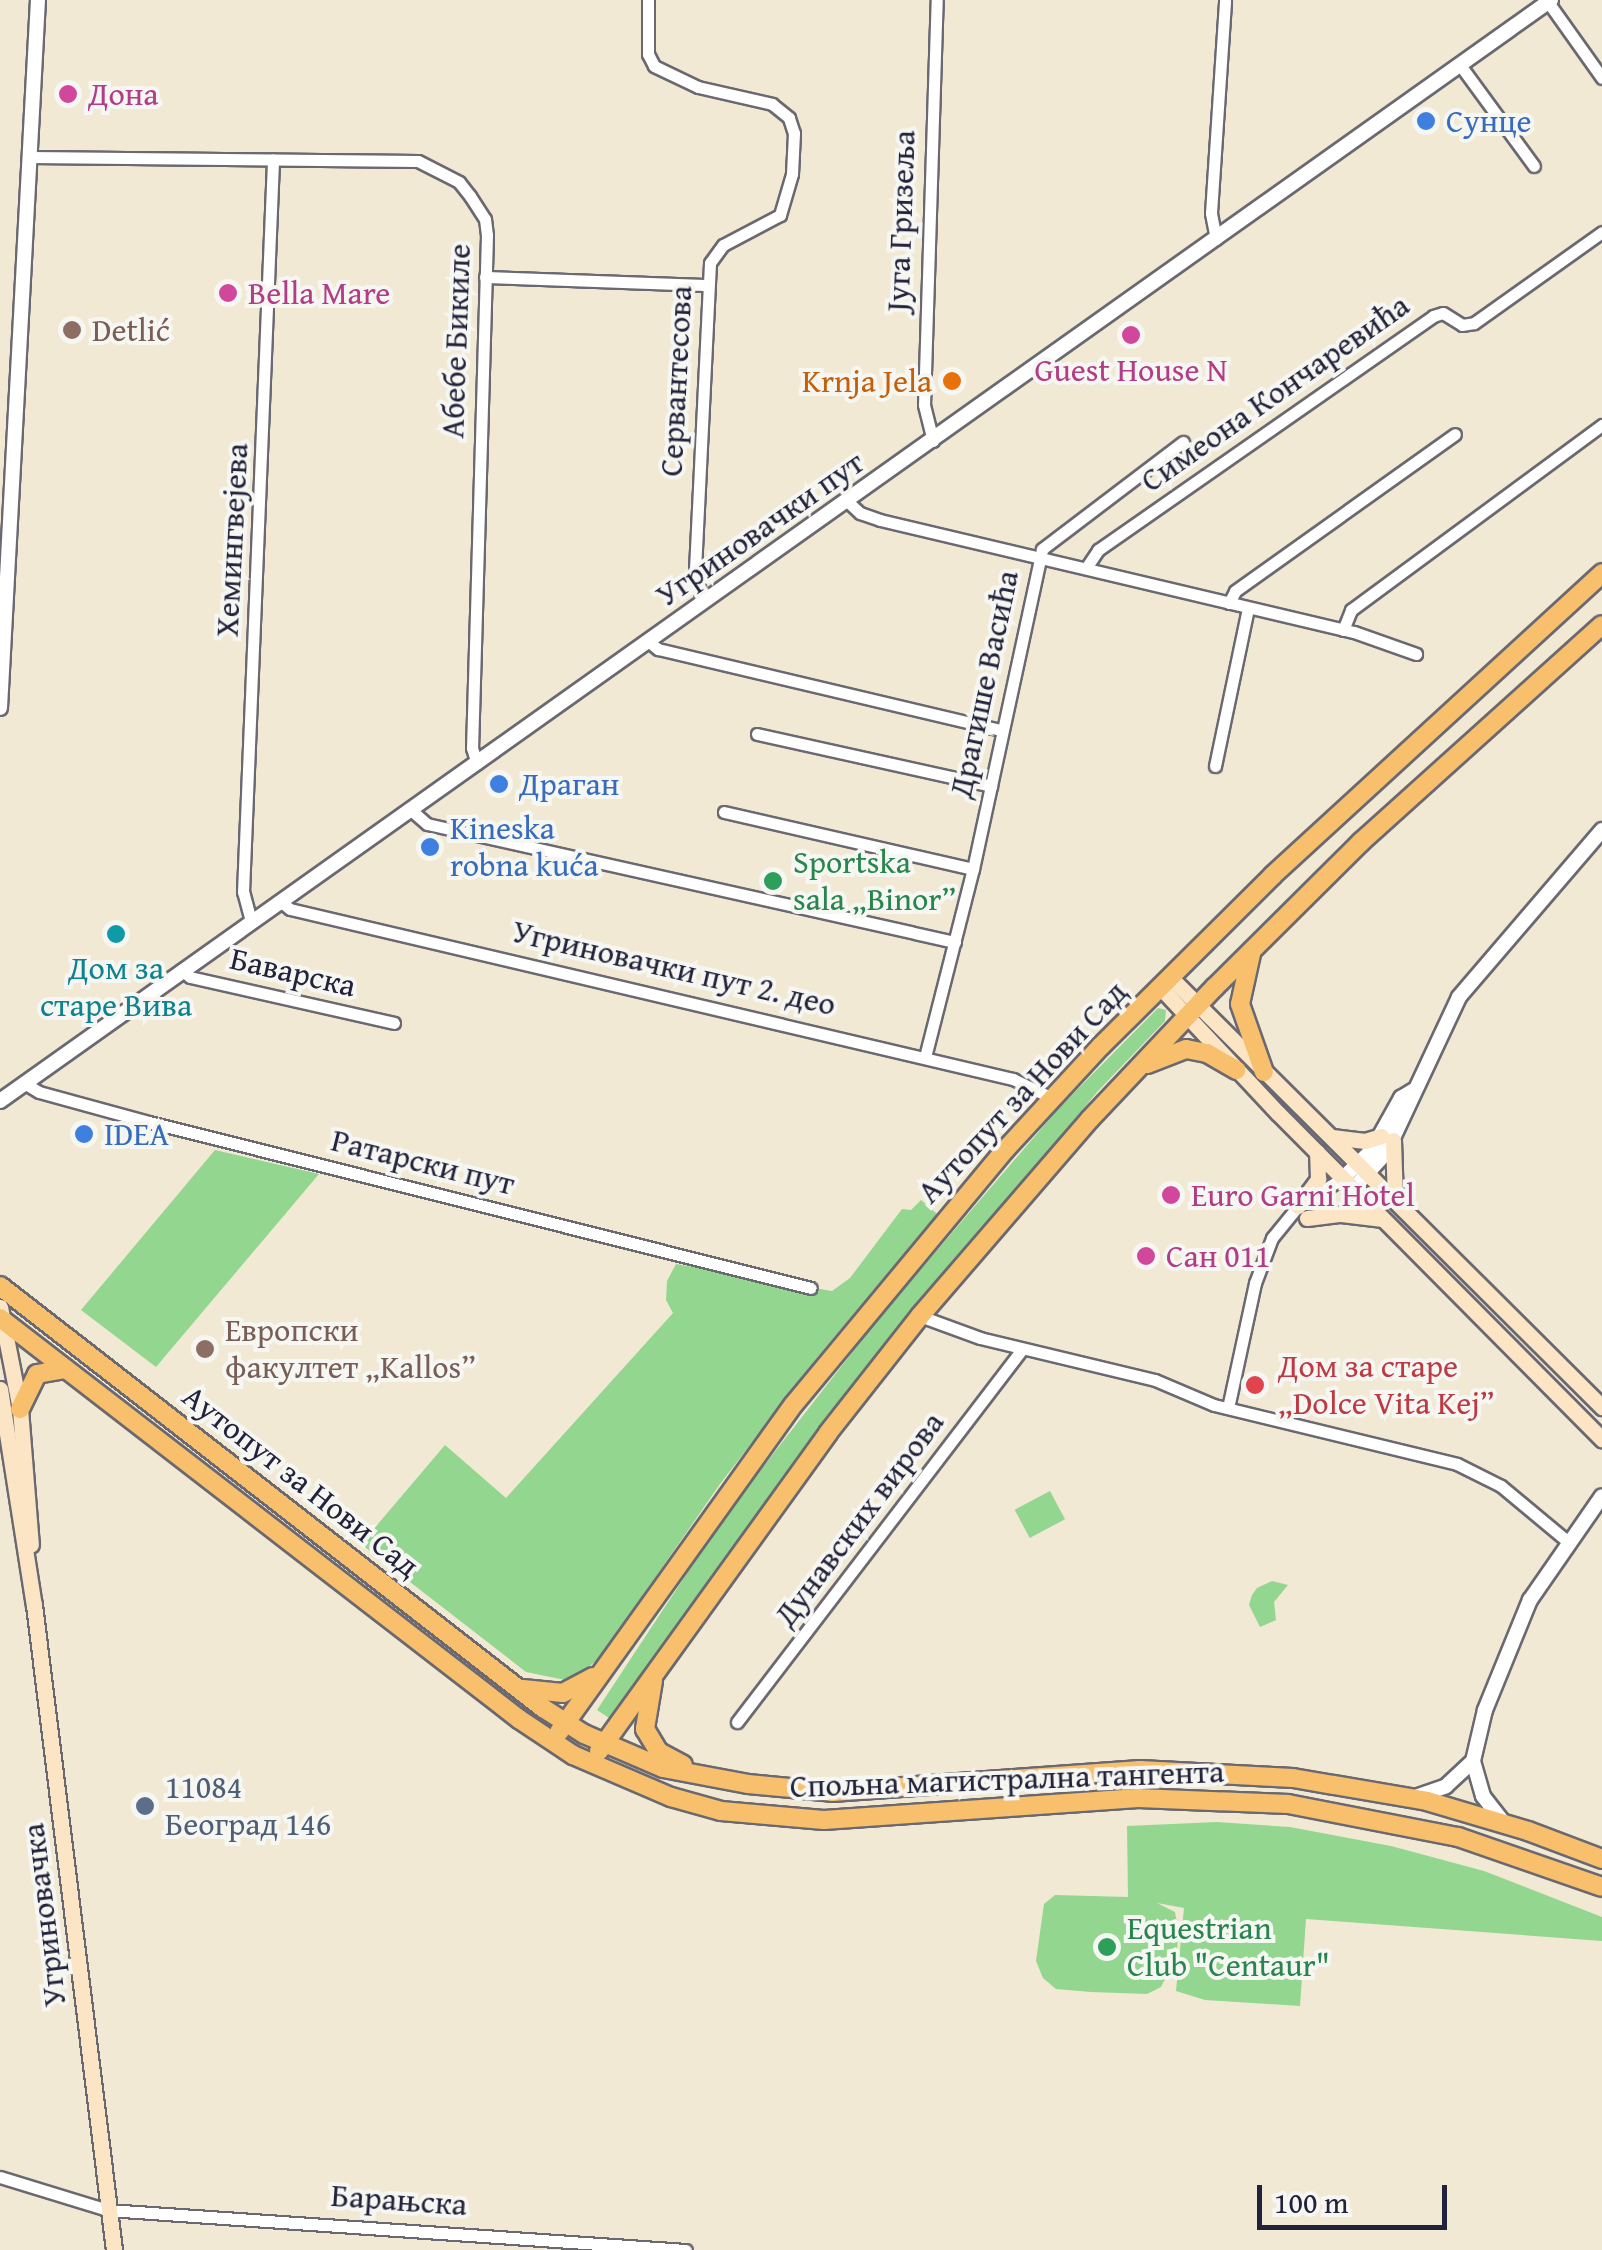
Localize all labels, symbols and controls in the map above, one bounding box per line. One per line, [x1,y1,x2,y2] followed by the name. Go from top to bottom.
[88,75,159,113] place label: Дона
[57,83,79,105] marker: Дона
[1446,102,1531,140] place label: Сунце
[1415,110,1437,132] marker: Сунце
[879,130,923,312] street label: Југа Гризеља
[433,243,479,439] street label: Абебе Бикиле
[248,274,390,312] place label: Bella Mare
[217,282,239,304] marker: Bella Mare
[652,285,700,477] street label: Сервантесова
[1134,286,1416,500] street label: Симеона Кончаревића
[92,311,170,349] place label: Detlić
[61,319,83,341] marker: Detlić
[1120,324,1142,346] marker: Guest House N
[1035,351,1227,389] place label: Guest House N
[802,362,932,400] place label: Krnja Jela
[941,370,963,392] marker: Krnja Jela
[208,442,256,638] street label: Хемингвејева
[649,443,871,615] street label: Угриновачки пут
[941,567,1027,801] street label: Драгише Васића
[519,765,619,803] place label: Драган
[488,773,510,795] marker: Драган
[450,810,599,885] place label: Kineska robna kuća
[419,836,441,858] marker: Kineska robna kuća
[793,844,956,919] place label: Sportska sala „Binor”
[762,870,784,892] marker: Sportska sala „Binor”
[509,912,839,1024] street label: Угриновачки пут 2. део
[105,923,127,945] marker: Дом за старе Вива
[226,939,360,1005] street label: Баварска
[40,950,192,1025] place label: Дом за старе Вива
[909,973,1135,1211] street label: Аутопут за Нови Сад
[104,1115,169,1153] place label: IDEA
[328,1121,518,1203] street label: Ратарски пут
[73,1123,95,1145] marker: IDEA
[1191,1176,1415,1214] place label: Euro Garni Hotel
[1160,1184,1182,1206] marker: Euro Garni Hotel
[1166,1237,1270,1275] place label: Сан 011
[1135,1245,1157,1267] marker: Сан 011
[225,1312,476,1387] place label: Европски факултет „Kallos”
[194,1338,216,1360] marker: Европски факултет „Kallos”
[1278,1348,1494,1423] place label: Дом за старе „Dolce Vita Kej”
[1242,1372,1268,1398] marker: Дом за старе „Dolce Vita Kej”
[175,1377,427,1585] street label: Аутопут за Нови Сад
[766,1404,952,1634] street label: Дунавских вирова
[789,1752,1225,1806] street label: Спољна магистрална тангента
[165,1769,331,1844] place label: 11084 Београд 146
[134,1795,156,1817] marker: 11084 Београд 146
[14,1821,74,2009] street label: Угриновачка
[1127,1910,1330,1985] place label: Equestrian Club "Centaur"
[1096,1936,1118,1958] marker: Equestrian Club "Centaur"
[1262,2165,1452,2227] scale bar
[330,2176,468,2224] street label: Барањска
[1274,2180,1348,2224] text: 100 m

